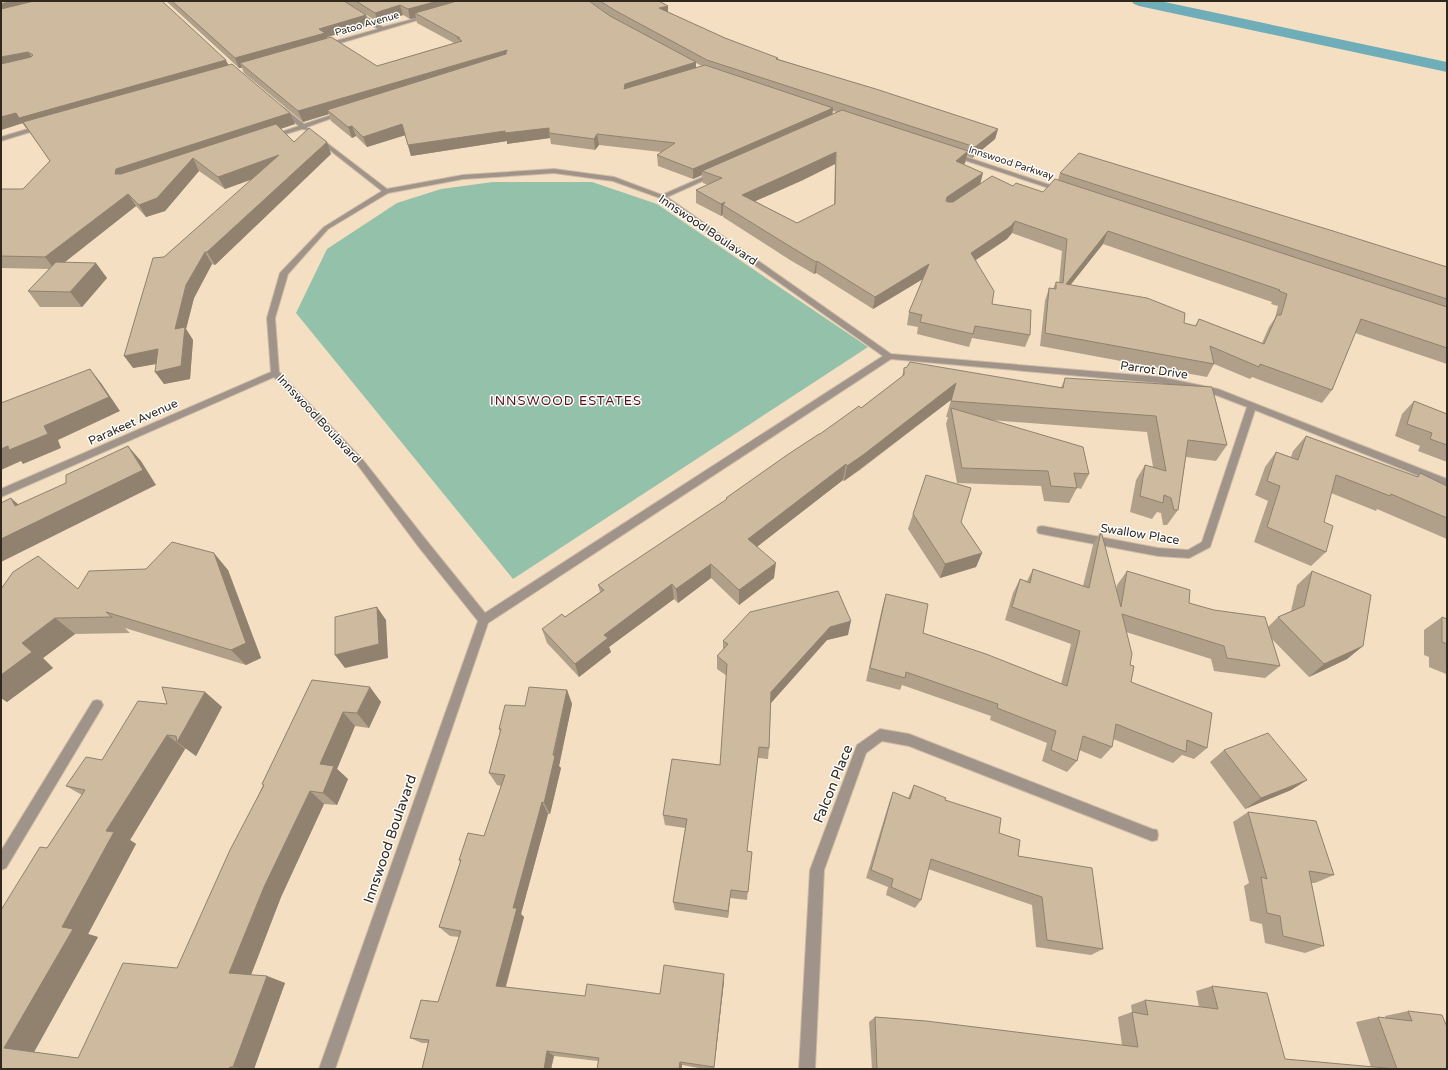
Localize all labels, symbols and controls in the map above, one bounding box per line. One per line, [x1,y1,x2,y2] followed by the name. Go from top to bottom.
[333,9,401,39] street label: Patoo Avenue
[967,144,1056,183] street label: Innswood Parkway
[656,192,760,268] street label: Innswood Boulavard
[1119,358,1189,382] street label: Parrot Drive
[274,372,364,466] street label: Innswood Boulavard
[490,393,642,409] district label: INNSWOOD ESTATES
[86,396,180,448] street label: Parakeet Avenue
[1099,521,1181,547] street label: Swallow Place
[810,742,856,826] street label: Falcon Place
[360,772,420,906] street label: Innswood Boulavard

